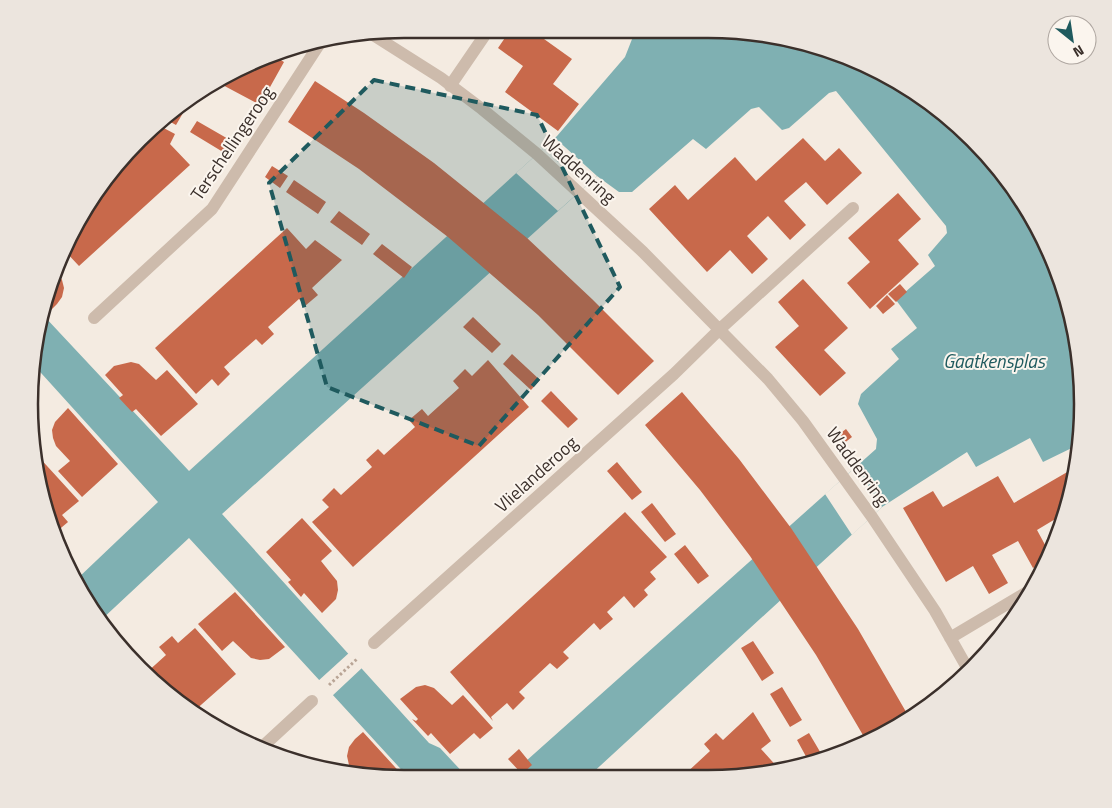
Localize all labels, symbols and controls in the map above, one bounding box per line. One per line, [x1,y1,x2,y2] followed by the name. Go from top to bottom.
[1047,15,1097,65] north arrow
[1069,40,1088,63] text: N
[184,80,280,206] street label: Terschellingeroog
[536,128,622,210] street label: Waddenring
[943,346,1047,375] water label: Gaatkensplas
[820,421,896,511] street label: Waddenring
[489,429,583,519] street label: Vlielanderoog

